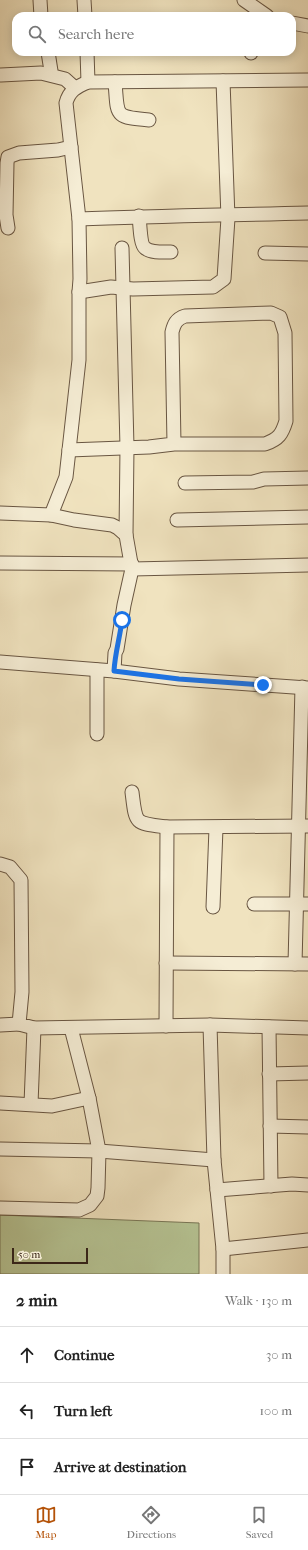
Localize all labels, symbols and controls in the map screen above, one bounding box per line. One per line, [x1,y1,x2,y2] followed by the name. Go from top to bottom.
[12,12,296,56] search box
[26,23,48,45] icon: search
[58,25,134,43] text: Search here
[113,611,131,629] route start
[254,676,272,694] route end
[12,1246,88,1265] scale bar
[18,1248,40,1261] text: 50 m
[16,1290,57,1310] text: 2 min
[225,1293,292,1308] text: Walk · 130 m
[16,1344,38,1366] icon: ahead
[54,1346,114,1364] text: Continue
[266,1347,292,1362] text: 30 m
[16,1400,38,1422] icon: left
[54,1402,112,1420] text: Turn left
[259,1403,292,1418] text: 100 m
[16,1456,38,1478] icon: arrive
[54,1458,186,1476] text: Arrive at destination
[35,1504,57,1541] tab: Map
[127,1504,176,1541] tab: Directions
[246,1504,273,1541] tab: Saved

